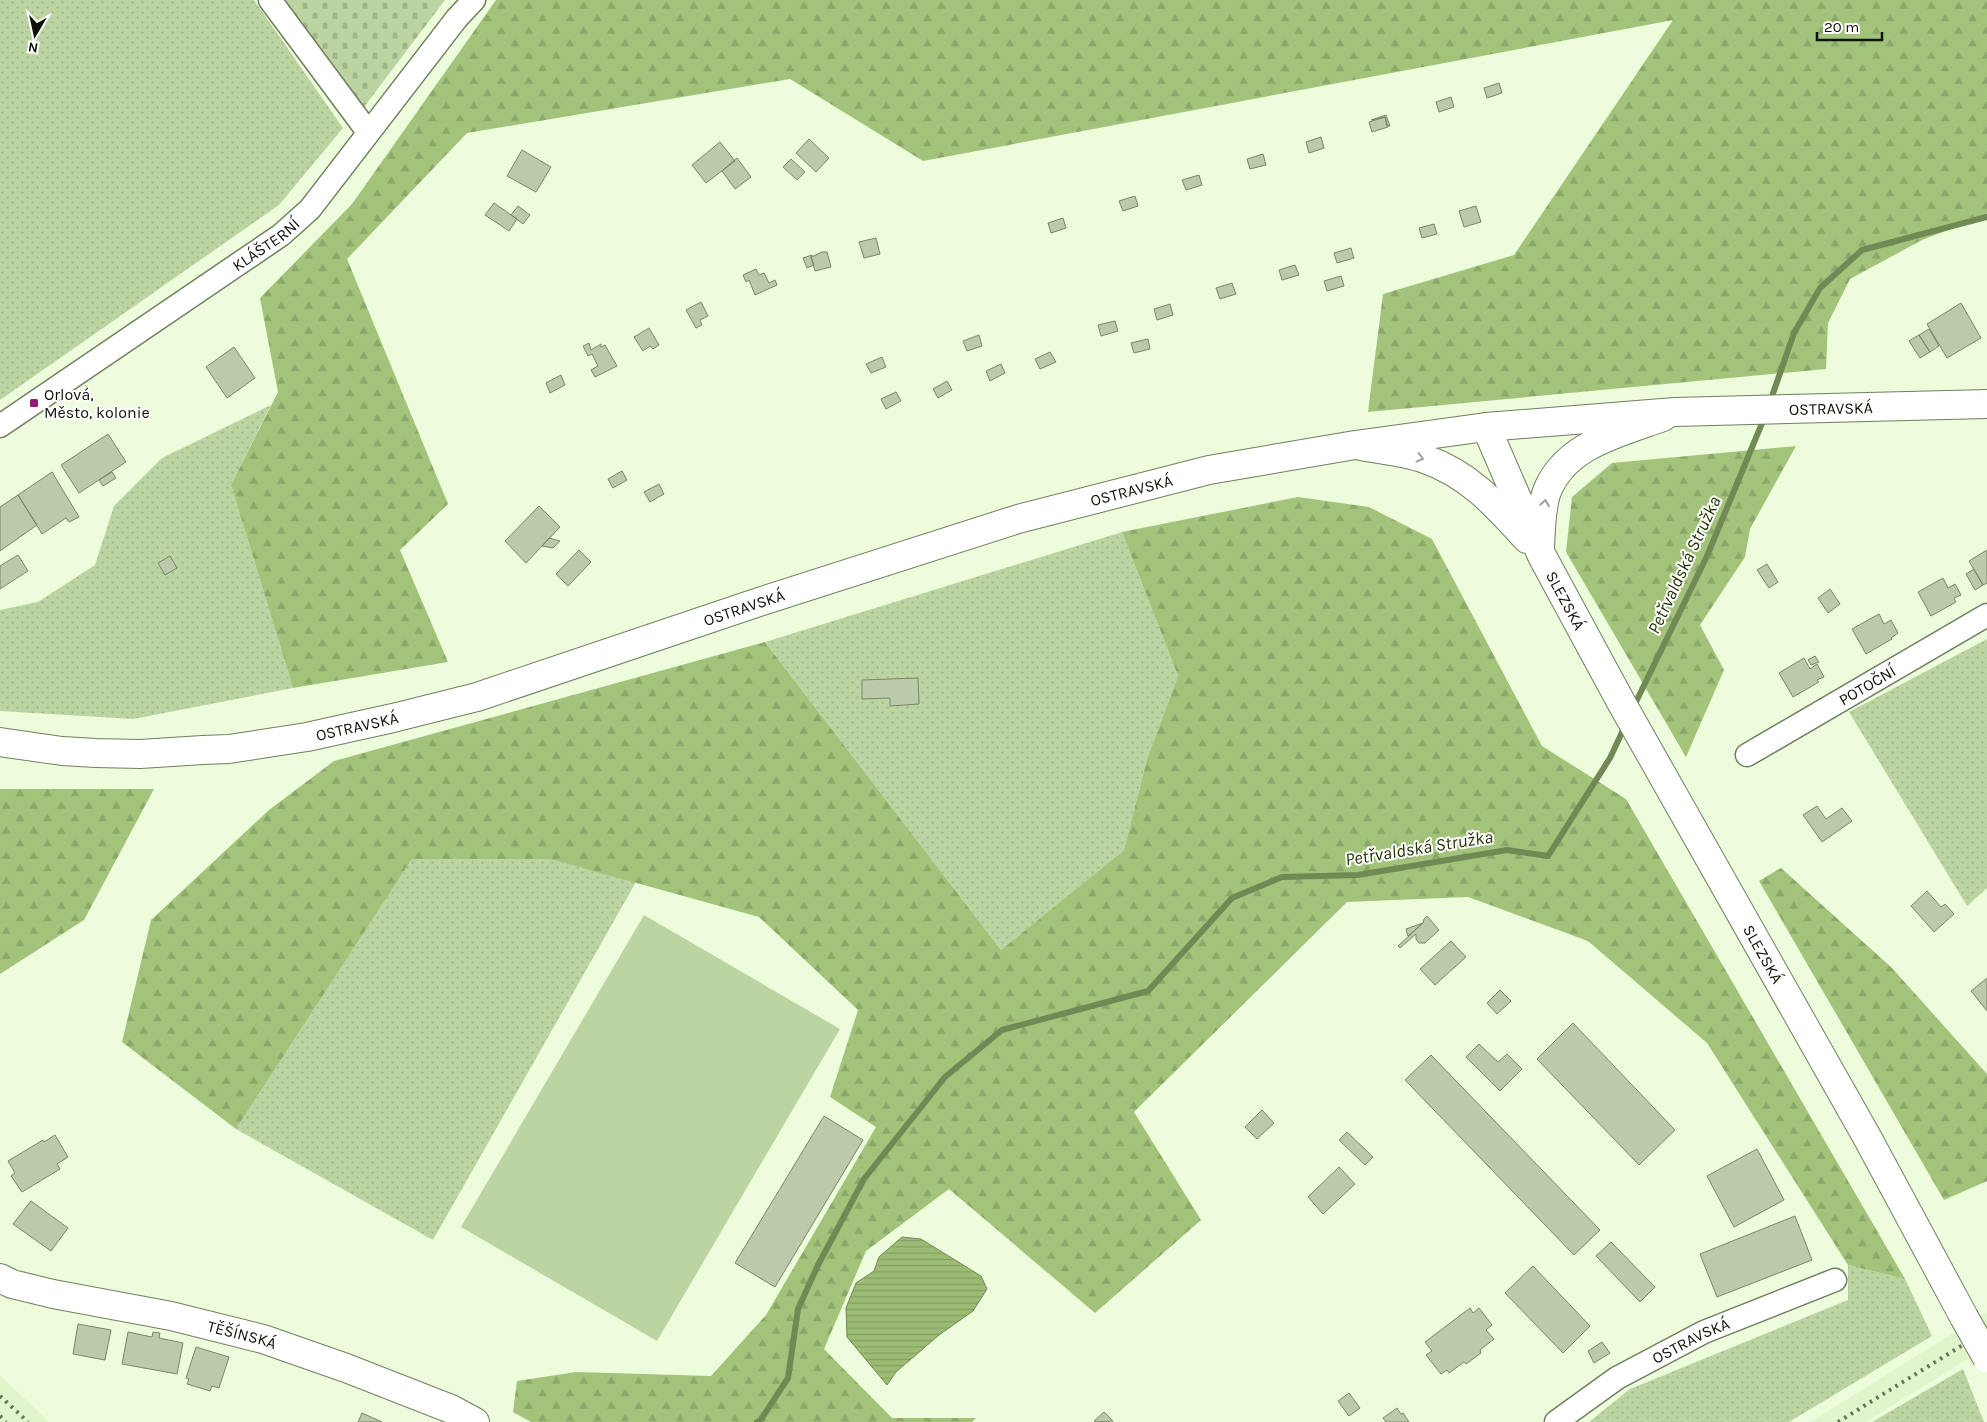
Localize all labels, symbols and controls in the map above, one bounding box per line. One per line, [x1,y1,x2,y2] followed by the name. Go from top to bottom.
[10,10,60,60] north arrow
[1817,10,1882,42] scale bar
[1824,18,1859,36] text: 20 m
[27,38,39,57] text: N
[229,214,304,275] street label: KLÁŠTERNÍ
[44,385,150,422] place label: Orlová, Město, kolonie
[28,397,40,409] marker: Orlová, Město, kolonie
[1789,398,1873,419] street label: OSTRAVSKÁ
[1415,452,1424,463] one-way arrow
[1088,471,1175,510] street label: OSTRAVSKÁ
[1642,493,1726,637] water label: Petřvaldská Stružka
[1539,499,1549,507] one-way arrow
[1542,568,1589,633] street label: SLEZSKÁ
[701,585,787,630] street label: OSTRAVSKÁ
[1835,661,1900,709] street label: POTOČNÍ
[314,708,401,745] street label: OSTRAVSKÁ
[1344,825,1494,871] water label: Petřvaldská Stružka
[1739,921,1787,987] street label: SLEZSKÁ
[1649,1314,1732,1368] street label: OSTRAVSKÁ
[205,1316,279,1353] street label: TĚŠÍNSKÁ

